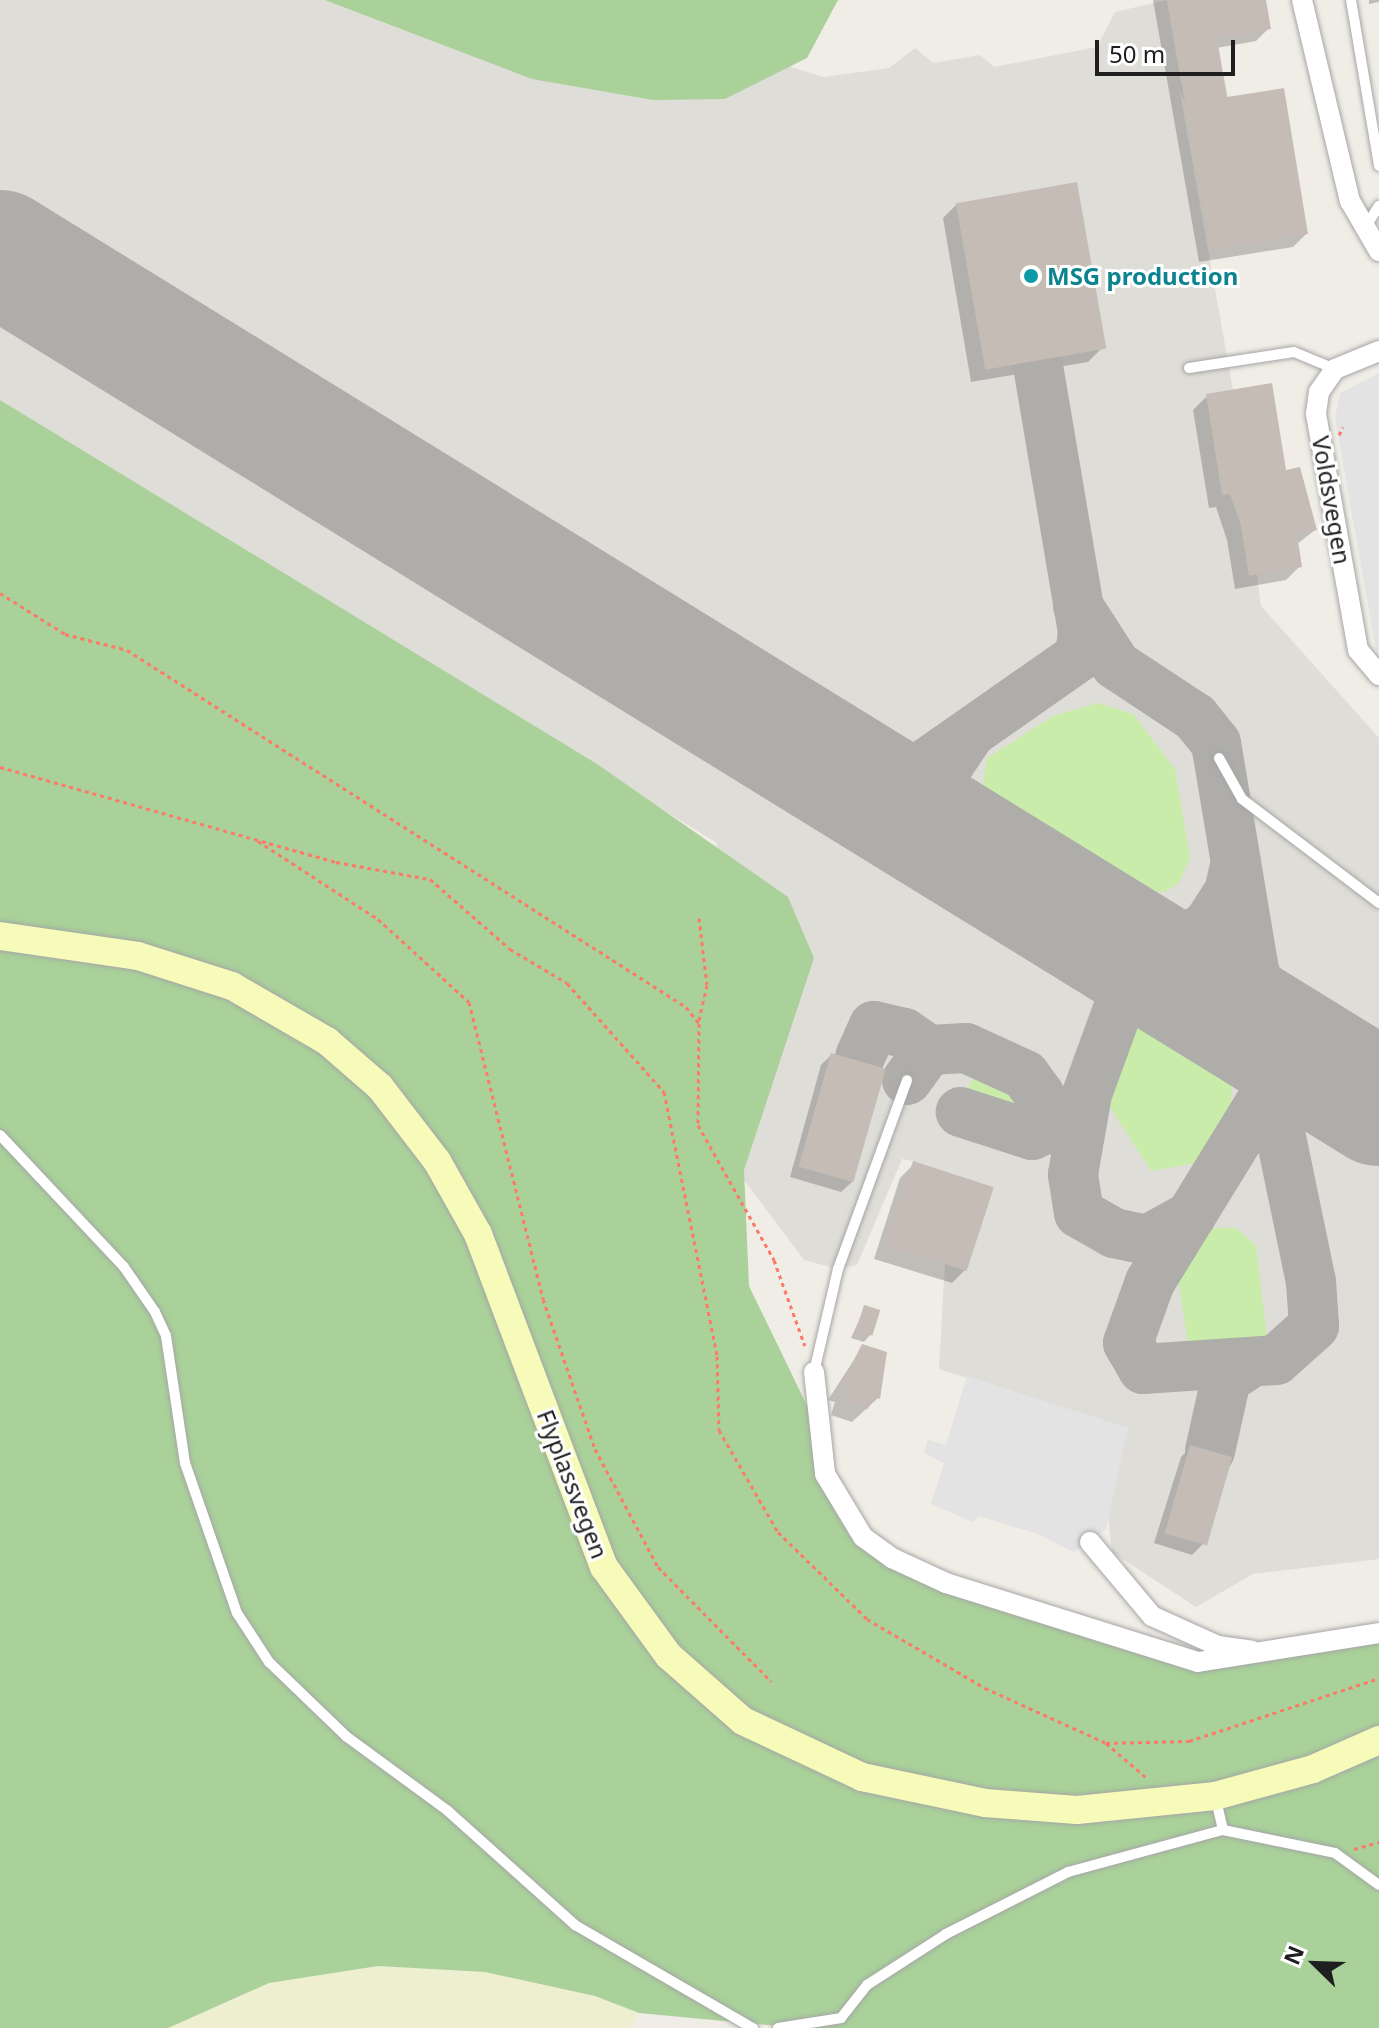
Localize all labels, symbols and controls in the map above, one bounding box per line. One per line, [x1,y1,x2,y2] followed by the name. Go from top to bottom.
[1099,24,1239,74] scale bar
[1109,37,1165,70] text: 50 m
[1047,262,1238,290] place label: MSG production
[1022,267,1040,285] marker: MSG production
[1307,434,1357,566] street label: Voldsvegen
[531,1405,615,1563] street label: Flyplassvegen
[1275,1924,1355,2004] north arrow
[1276,1941,1310,1969] text: N

